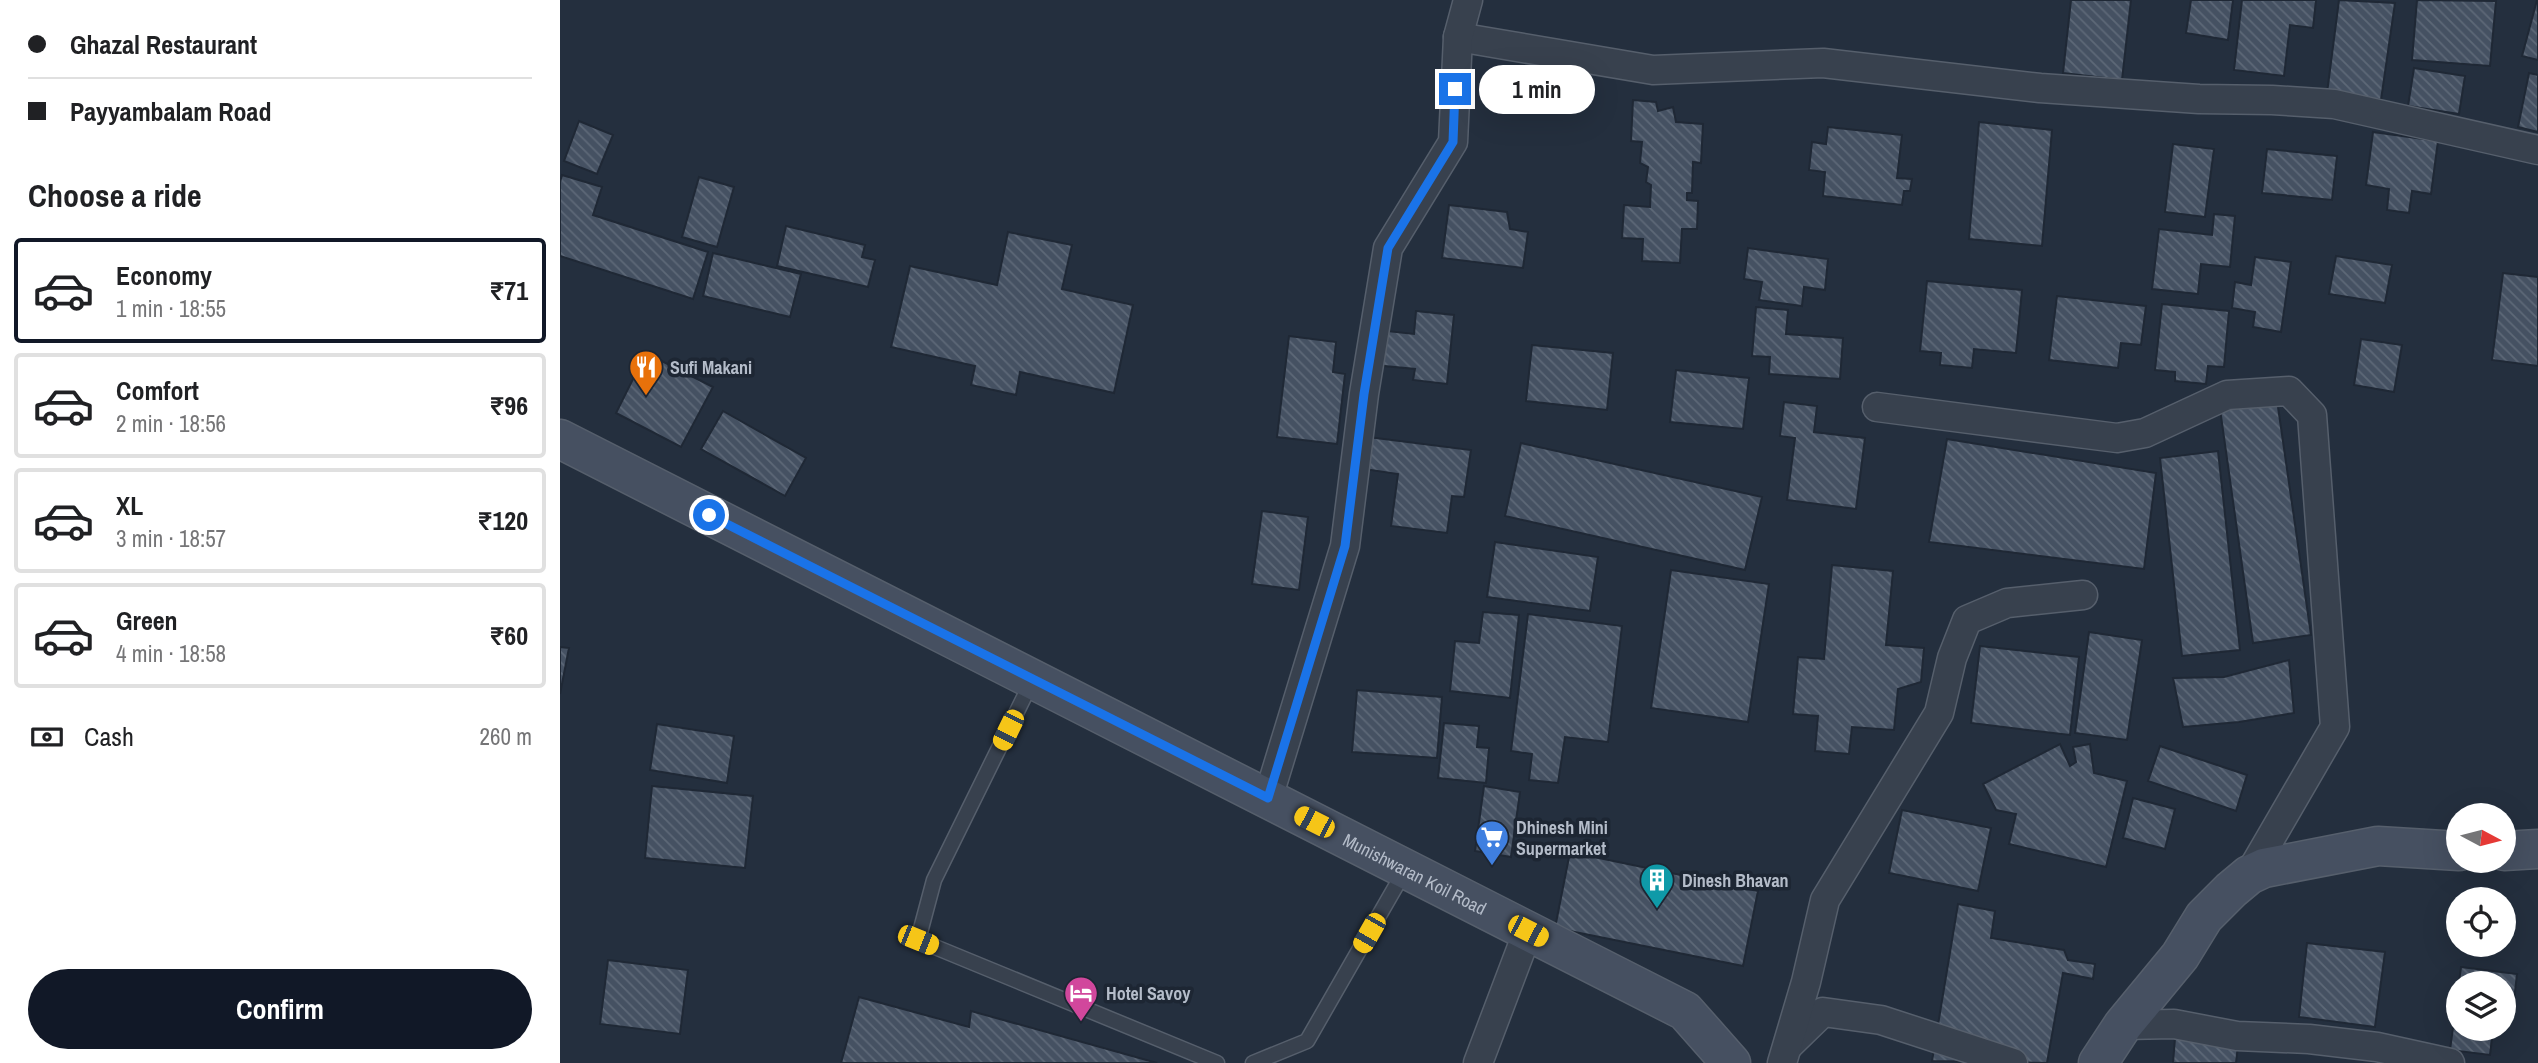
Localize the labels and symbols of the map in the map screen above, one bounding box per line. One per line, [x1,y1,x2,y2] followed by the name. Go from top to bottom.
[1480,64,1595,114] callout: 1 min
[1439,73,1471,105] route end
[627,348,665,397] restaurant icon: Sufi Makani
[670,355,752,380] place label: Sufi Makani
[693,499,725,531] route start
[990,707,1027,753] car
[1291,803,1338,841] car
[2446,803,2516,873] north arrow
[1516,815,1608,861] place label: Dhinesh Mini Supermarket
[1473,818,1511,867] supermarket icon: Dhinesh Mini Supermarket
[1339,827,1491,921] street label: Munishwaran Koil Road
[1638,861,1676,910] building icon: Dinesh Bhavan
[1682,868,1789,893] place label: Dinesh Bhavan
[1350,910,1389,956] car
[1505,912,1552,950] car
[895,922,942,958] car
[1062,974,1100,1023] hotel icon: Hotel Savoy
[1106,981,1191,1006] place label: Hotel Savoy

